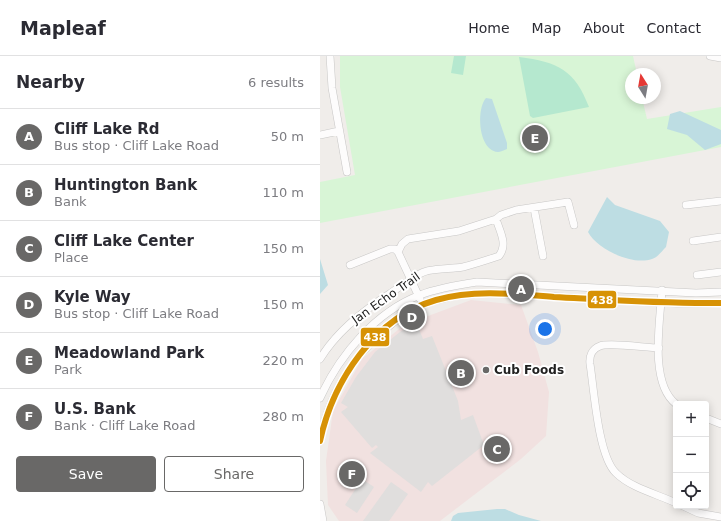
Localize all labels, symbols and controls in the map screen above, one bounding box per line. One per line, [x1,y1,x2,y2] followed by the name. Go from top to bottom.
[20,17,106,39] text: Mapleaf
[468,20,510,36] text: Home
[532,20,561,36] text: Map
[583,20,625,36] text: About
[647,20,701,36] text: Contact
[625,68,661,104] north arrow
[16,72,85,92] text: Nearby
[248,75,304,90] text: 6 results
[54,120,160,138] text: Cliff Lake Rd
[522,123,548,153] pin: E
[24,129,34,144] text: A
[271,129,304,144] text: 50 m
[54,138,219,153] text: Bus stop · Cliff Lake Road
[54,176,197,194] text: Huntington Bank
[24,185,34,200] text: B
[262,185,304,200] text: 110 m
[54,194,87,209] text: Bank
[54,232,194,250] text: Cliff Lake Center
[24,241,34,256] text: C
[262,241,304,256] text: 150 m
[54,250,89,265] text: Place
[348,269,423,327] street label: Jan Echo Trail
[508,274,534,304] pin: A
[54,288,130,306] text: Kyle Way
[587,290,617,309] line badge: 438
[591,294,613,307] text: 438
[24,297,34,312] text: D
[262,297,304,312] text: 150 m
[399,302,425,332] pin: D
[54,306,219,321] text: Bus stop · Cliff Lake Road
[535,319,555,339] your location
[360,327,390,347] line badge: 438
[364,331,386,344] text: 438
[54,344,204,362] text: Meadowland Park
[25,353,33,368] text: E
[262,353,304,368] text: 220 m
[448,358,474,388] pin: B
[54,362,82,377] text: Park
[494,363,564,377] place label: Cub Foods
[481,365,491,375] marker: Cub Foods
[54,400,136,418] text: U.S. Bank
[673,401,709,509] map controls
[673,401,709,437] button: +
[25,409,33,424] text: F
[262,409,304,424] text: 280 m
[54,418,195,433] text: Bank · Cliff Lake Road
[484,434,510,464] pin: C
[673,437,709,473] button: −
[16,456,156,492] button: Save
[164,456,304,492] button: Share
[339,459,365,489] pin: F
[673,473,709,509] button: locate

